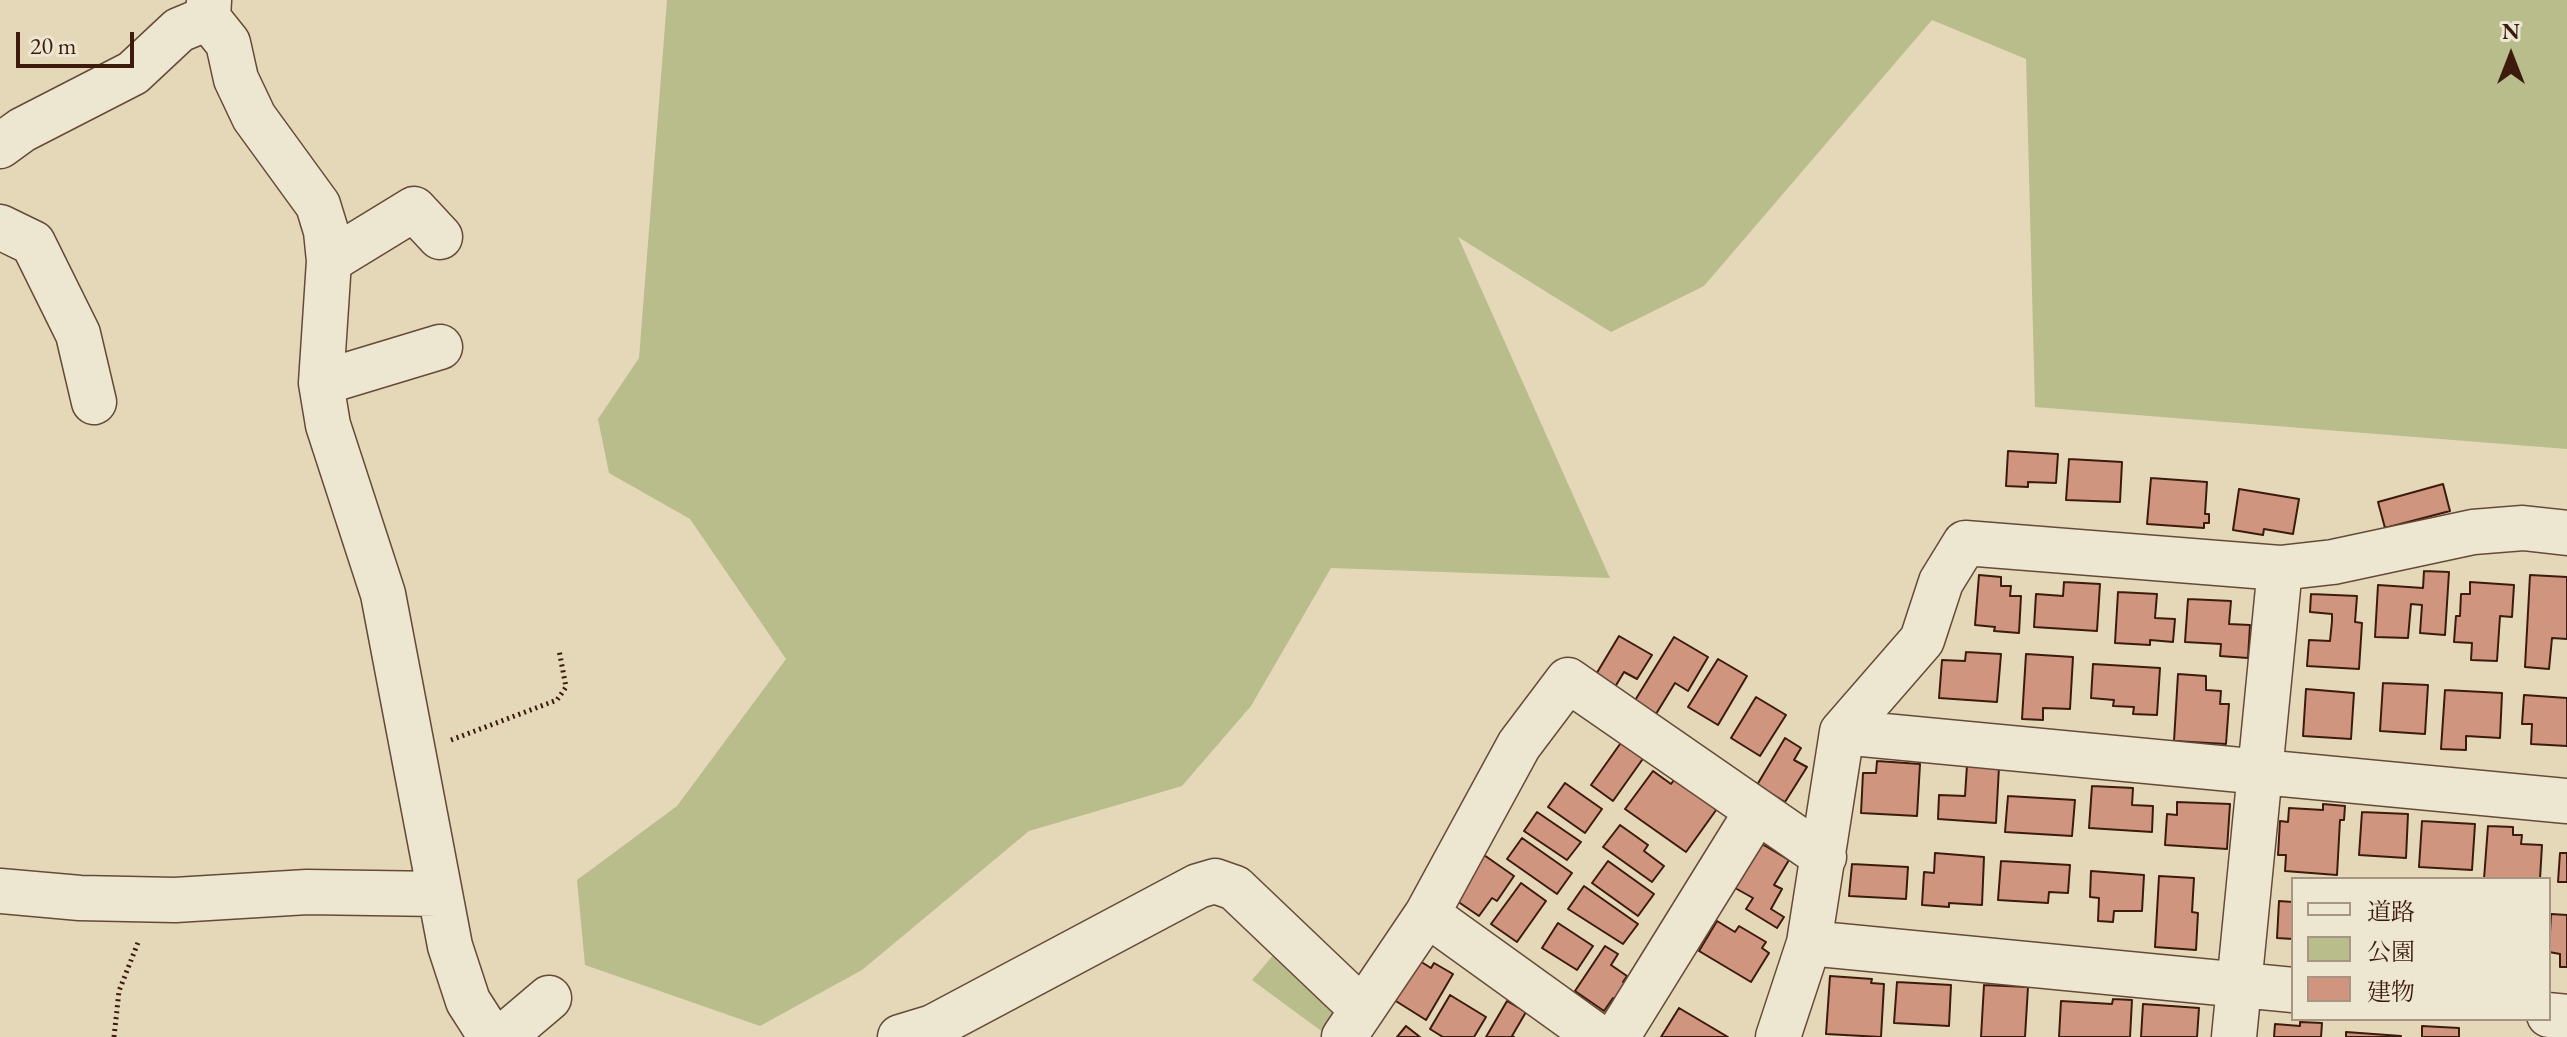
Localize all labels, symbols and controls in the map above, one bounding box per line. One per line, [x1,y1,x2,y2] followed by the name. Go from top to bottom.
[20,16,138,66] scale bar
[2471,16,2551,96] north arrow
[2502,17,2520,46] text: N
[30,30,77,61] text: 20 m
[2291,877,2551,1021] legend
[2367,896,2415,927] text: 道路
[2367,936,2415,967] text: 公園
[2367,976,2415,1007] text: 建物

